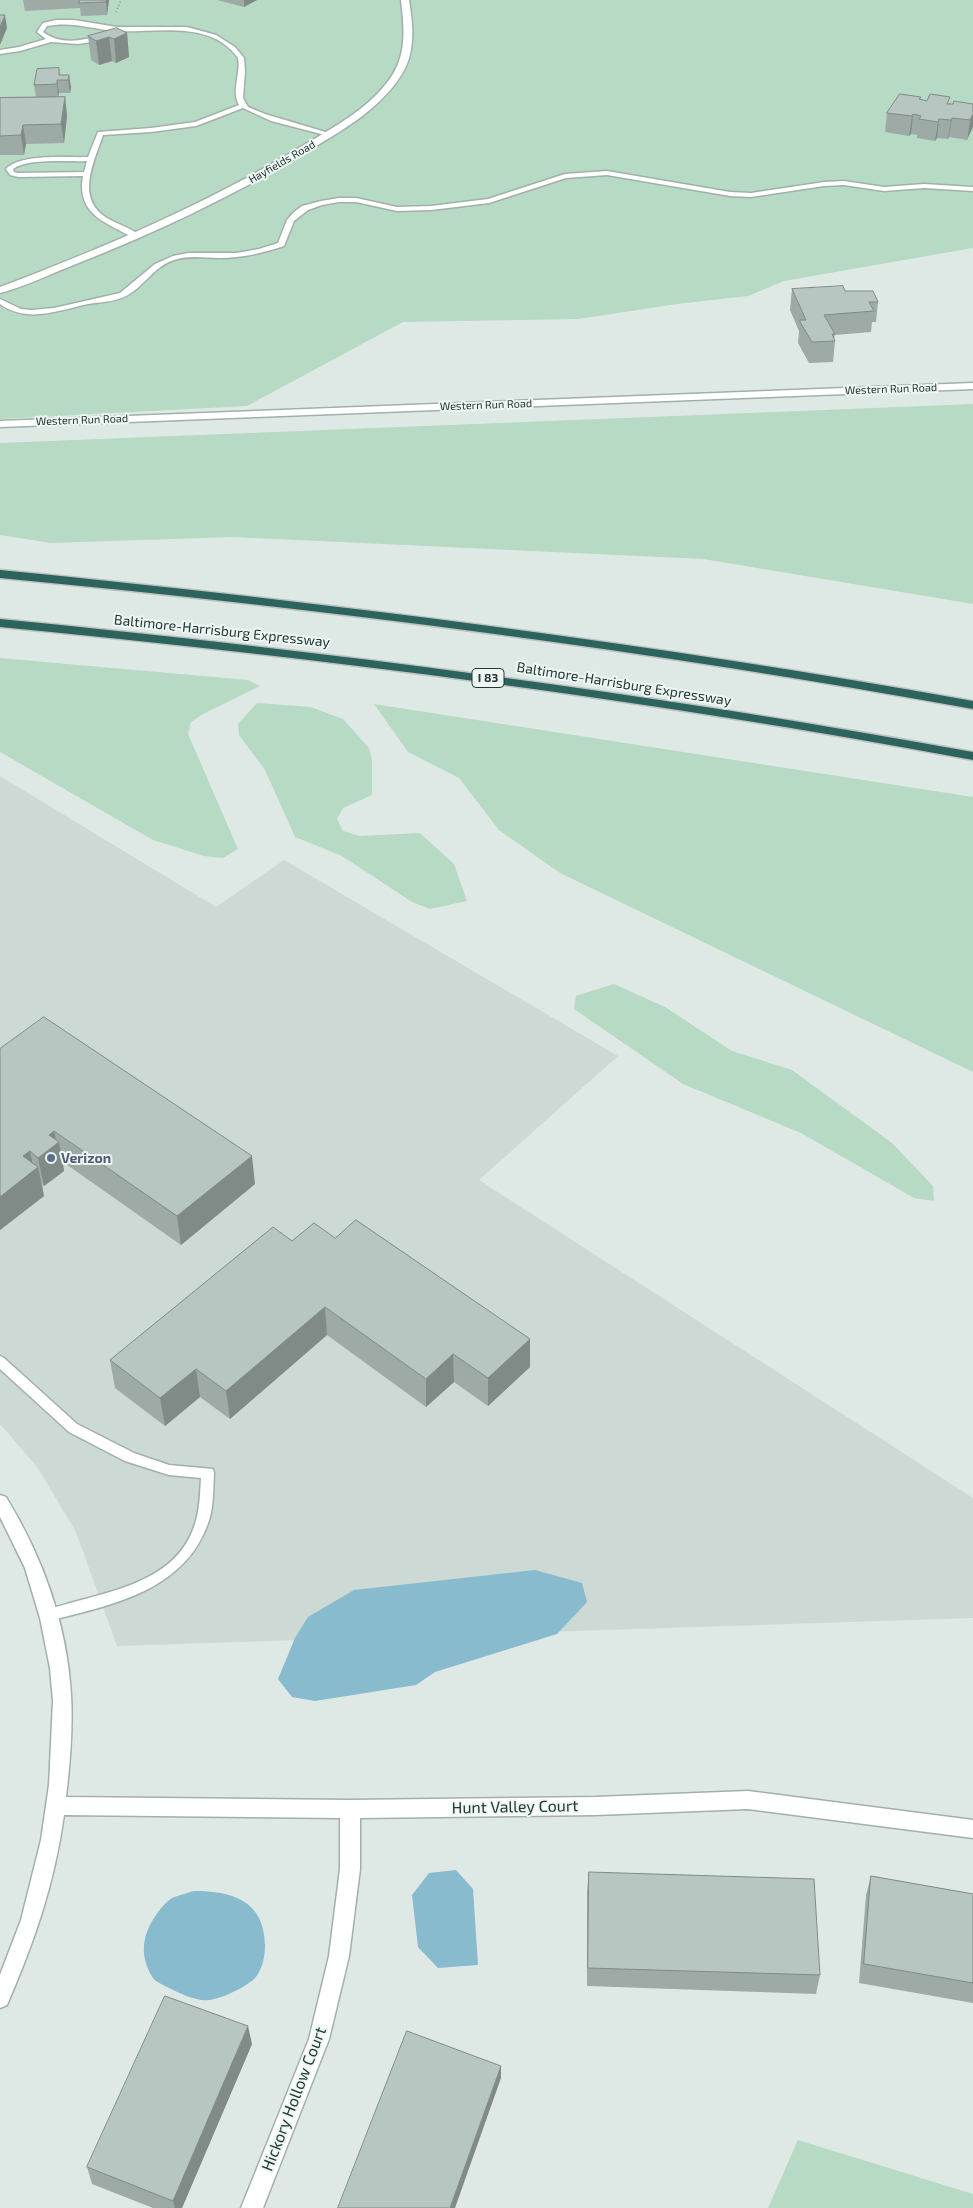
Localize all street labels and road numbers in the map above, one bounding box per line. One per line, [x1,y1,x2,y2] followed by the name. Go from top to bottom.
[246,138,318,186] street label: Hayfields Road
[845,381,937,397] street label: Western Run Road
[440,397,532,413] street label: Western Run Road
[36,412,128,428] street label: Western Run Road
[113,611,331,651] street label: Baltimore-Harrisburg Expressway
[515,659,733,709] street label: Baltimore-Harrisburg Expressway
[472,668,504,688] road number: I 83
[451,1796,579,1818] street label: Hunt Valley Court
[258,2024,330,2174] street label: Hickory Hollow Court

